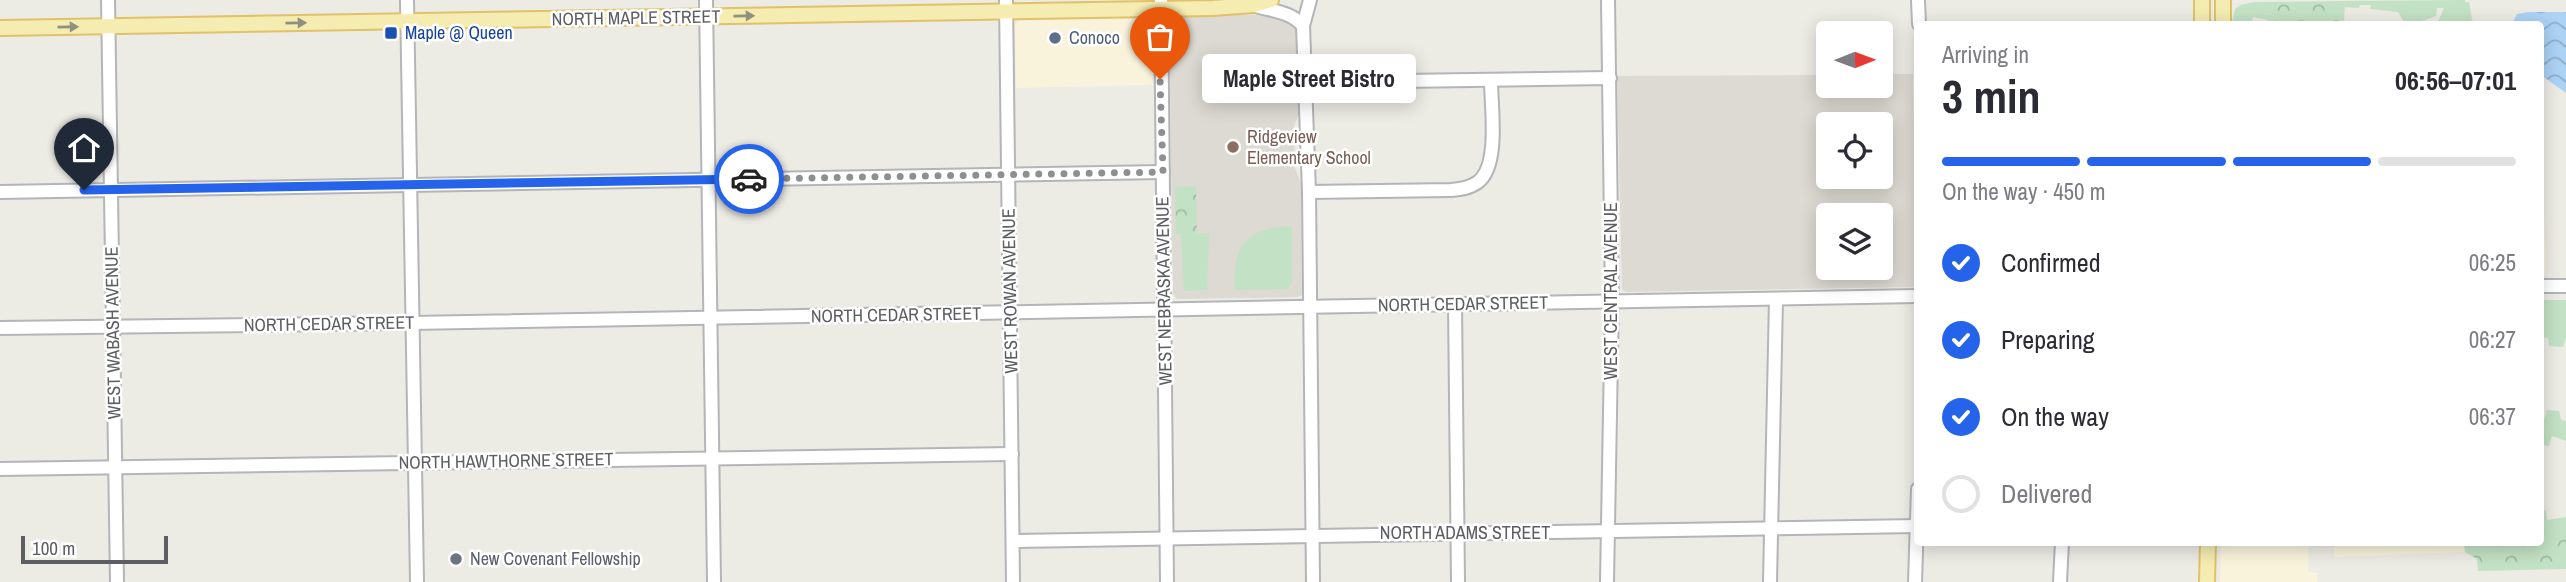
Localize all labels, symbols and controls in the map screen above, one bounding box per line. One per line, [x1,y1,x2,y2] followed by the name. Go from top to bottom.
[551,4,721,31] street label: NORTH MAPLE STREET
[1130,7,1190,79] pin
[733,11,755,22] one-way arrow
[285,18,307,29] one-way arrow
[1141,18,1179,56] icon: bag
[405,20,513,45] place label: Maple @ Queen
[57,21,79,33] one-way arrow
[1816,21,1894,98] north arrow
[1816,21,1893,280] map controls
[383,25,399,41] marker: Maple @ Queen
[1069,25,1120,50] place label: Conoco
[1047,30,1063,46] marker: Conoco
[1942,39,2029,70] text: Arriving in
[1202,55,1416,104] callout: Maple Street Bistro
[1223,63,1395,94] text: Maple Street Bistro
[2395,63,2516,98] text: 06:56–07:01
[1942,65,2041,127] text: 3 min
[1816,112,1893,189] button: locate
[54,118,114,190] pin
[1247,124,1371,170] place label: Ridgeview Elementary School
[65,129,103,167] icon: home
[1225,139,1241,155] marker: Ridgeview Elementary School
[714,144,784,214] courier
[730,160,768,198] icon: car
[1942,176,2106,207] text: On the way · 450 m
[1149,196,1178,386] street label: WEST NEBRASKA AVENUE
[1598,202,1623,380] street label: WEST CENTRAL AVENUE
[1816,203,1893,280] button: layers
[996,208,1023,374] street label: WEST ROWAN AVENUE
[1942,244,1980,282] icon: check
[2001,245,2101,280] text: Confirmed
[98,246,127,420] street label: WEST WABASH AVENUE
[2469,247,2516,278] text: 06:25
[1378,290,1548,317] street label: NORTH CEDAR STREET
[811,301,981,328] street label: NORTH CEDAR STREET
[244,310,414,337] street label: NORTH CEDAR STREET
[1942,321,1980,359] icon: check
[2001,322,2095,357] text: Preparing
[2469,324,2516,355] text: 06:27
[1942,398,1980,436] icon: check
[2001,399,2109,434] text: On the way
[2469,401,2516,432] text: 06:37
[398,446,614,475] street label: NORTH HAWTHORNE STREET
[2001,476,2092,511] text: Delivered
[1380,520,1550,545] street label: NORTH ADAMS STREET
[21,533,168,565] scale bar
[32,535,75,561] text: 100 m
[470,546,641,571] place label: New Covenant Fellowship
[448,551,464,567] marker: New Covenant Fellowship

